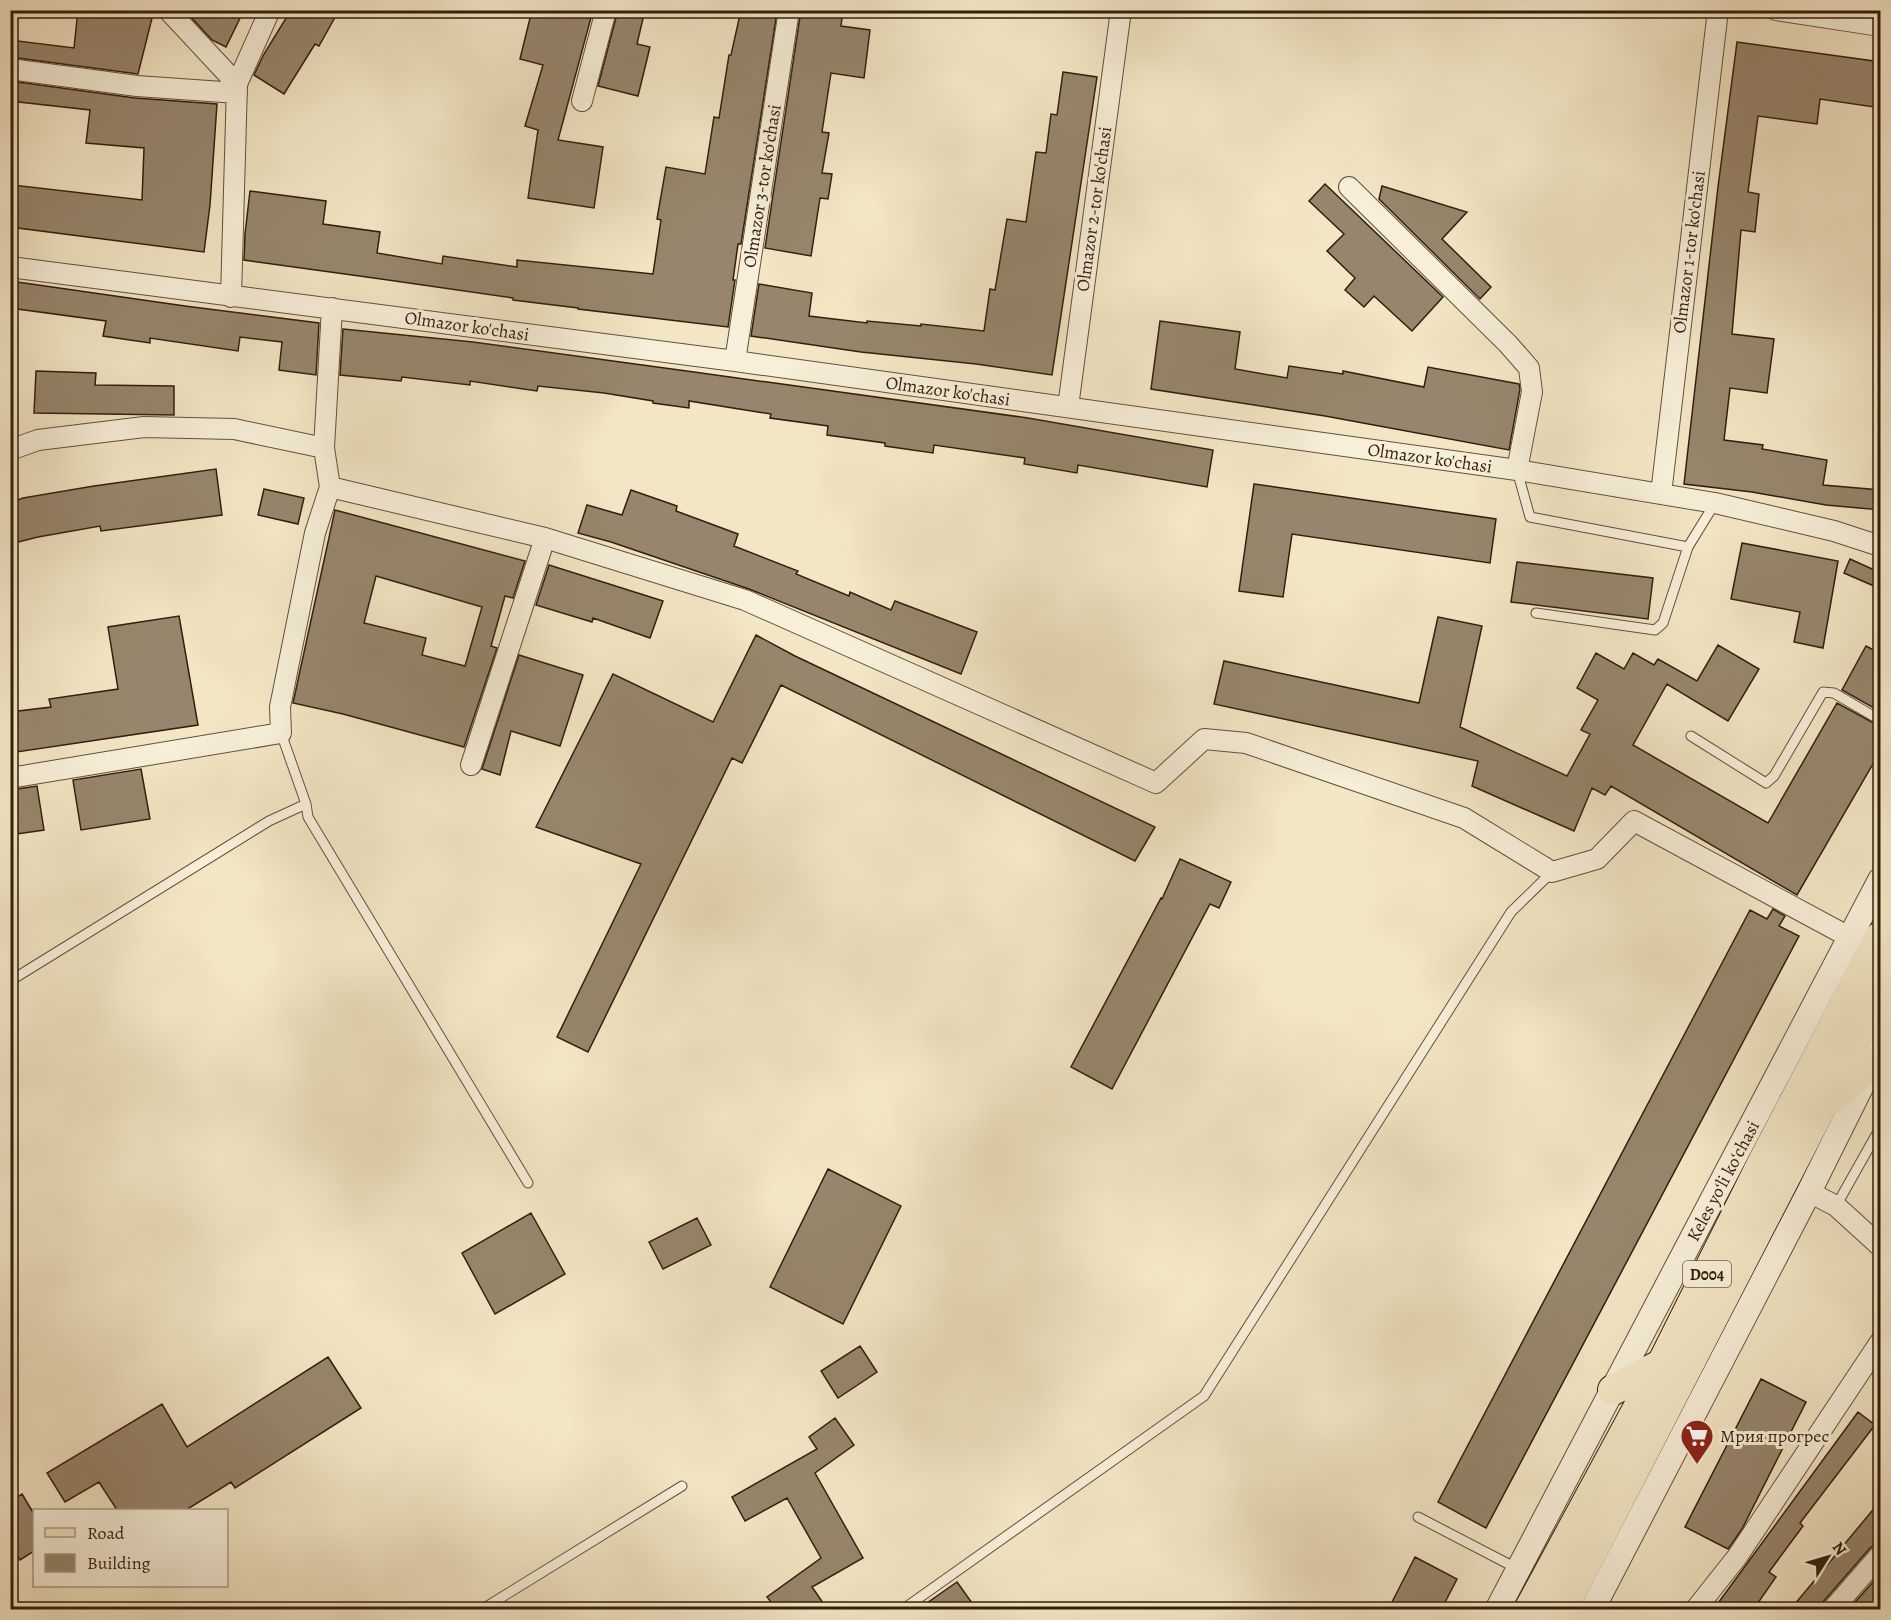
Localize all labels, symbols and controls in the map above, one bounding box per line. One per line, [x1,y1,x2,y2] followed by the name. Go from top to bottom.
[737,103,787,269] street label: Olmazor 3-tor ko'chasi
[1071,125,1117,293] street label: Olmazor 2-tor ko'chasi
[1667,169,1711,335] street label: Olmazor 1-tor ko'chasi
[403,305,531,347] street label: Olmazor ko'chasi
[884,370,1012,412] street label: Olmazor ko'chasi
[1366,437,1494,479] street label: Olmazor ko'chasi
[1681,1116,1765,1246] street label: Keles yoʻli koʻchasi
[1683,1261,1731,1287] road number: D004
[1679,1418,1715,1465] supermarket icon: Мрия прогрес
[1720,1424,1830,1448] place label: Мрия прогрес
[33,1509,228,1587] legend
[87,1521,125,1545] text: Road
[1798,1527,1858,1587] north arrow
[1827,1537,1852,1560] text: N
[87,1551,151,1575] text: Building

